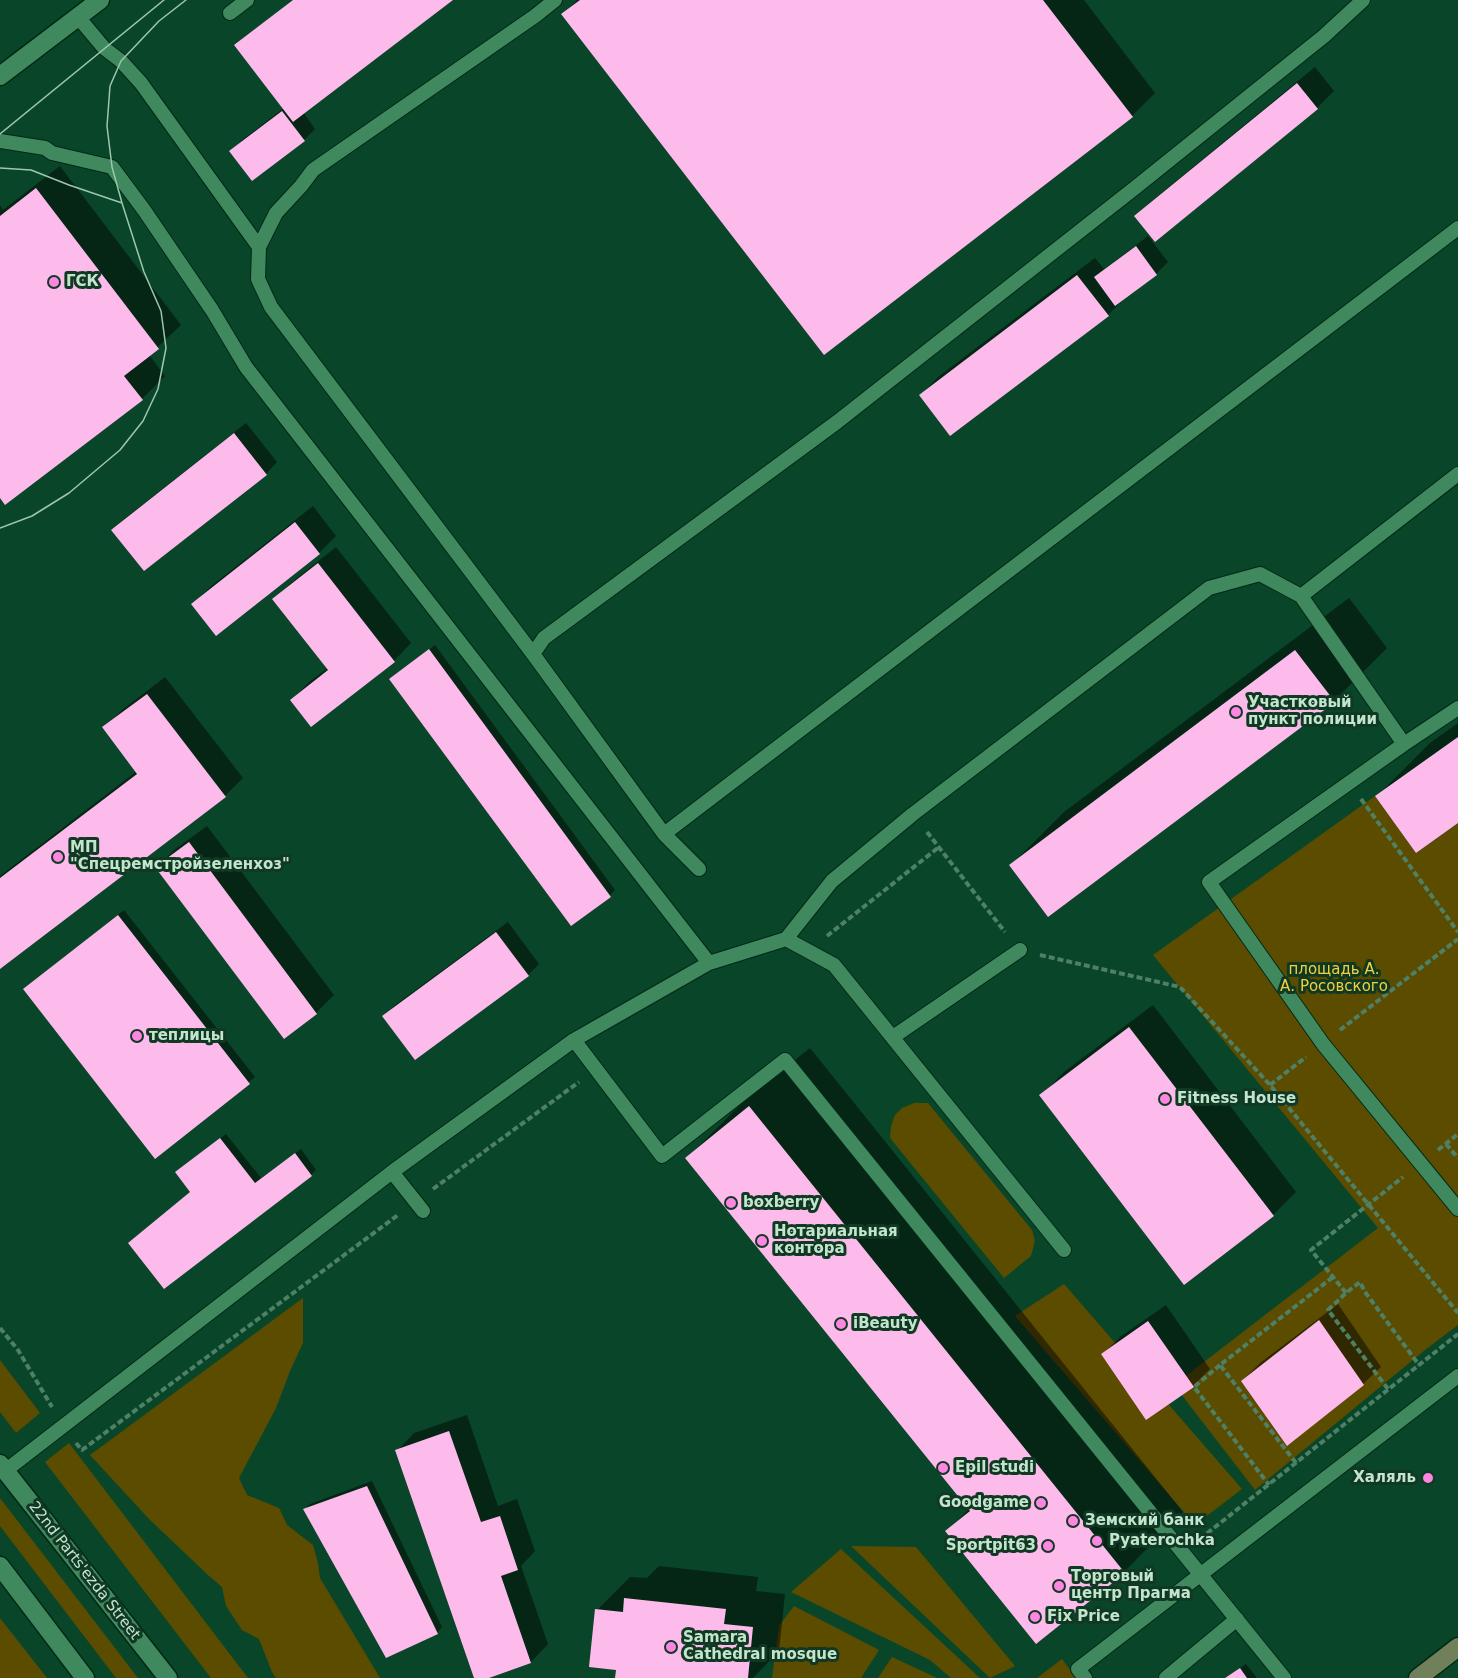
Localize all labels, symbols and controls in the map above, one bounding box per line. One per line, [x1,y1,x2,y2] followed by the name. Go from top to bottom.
[66,273,99,291] place label: ГСК
[47,275,61,289] marker: ГСК
[1248,694,1377,729] place label: Участковый пункт полиции
[1229,705,1243,719] marker: Участковый пункт полиции
[70,839,290,874] place label: МП "Спецремстройзеленхоз"
[51,850,65,864] marker: МП "Спецремстройзеленхоз"
[1280,961,1388,996] park label: площадь А. А. Росовского
[149,1027,224,1045] place label: теплицы
[130,1029,144,1043] marker: теплицы
[1177,1090,1296,1108] place label: Fitness House
[1158,1092,1172,1106] marker: Fitness House
[743,1194,819,1212] place label: boxberry
[724,1196,738,1210] marker: boxberry
[774,1223,898,1258] place label: Нотариальная контора
[755,1234,769,1248] marker: Нотариальная контора
[853,1315,917,1333] place label: iBeauty
[834,1317,848,1331] marker: iBeauty
[955,1459,1034,1477] place label: Epil studi
[936,1461,950,1475] marker: Epil studi
[1353,1469,1416,1487] place label: Халяль
[1421,1471,1435,1485] marker: Халяль
[939,1494,1029,1512] place label: Goodgame
[1034,1496,1048,1510] marker: Goodgame
[24,1498,144,1644] street label: 22nd Parts'ezda Street
[1085,1512,1205,1530] place label: Земский банк
[1066,1514,1080,1528] marker: Земский банк
[1109,1532,1215,1550] place label: Pyaterochka
[1090,1534,1104,1548] marker: Pyaterochka
[946,1537,1036,1555] place label: Sportpit63
[1041,1539,1055,1553] marker: Sportpit63
[1071,1568,1191,1603] place label: Торговый центр Прагма
[1052,1579,1066,1593] marker: Торговый центр Прагма
[1047,1608,1120,1626] place label: Fix Price
[1028,1610,1042,1624] marker: Fix Price
[683,1629,837,1664] place label: Samara Cathedral mosque
[664,1640,678,1654] marker: Samara Cathedral mosque

